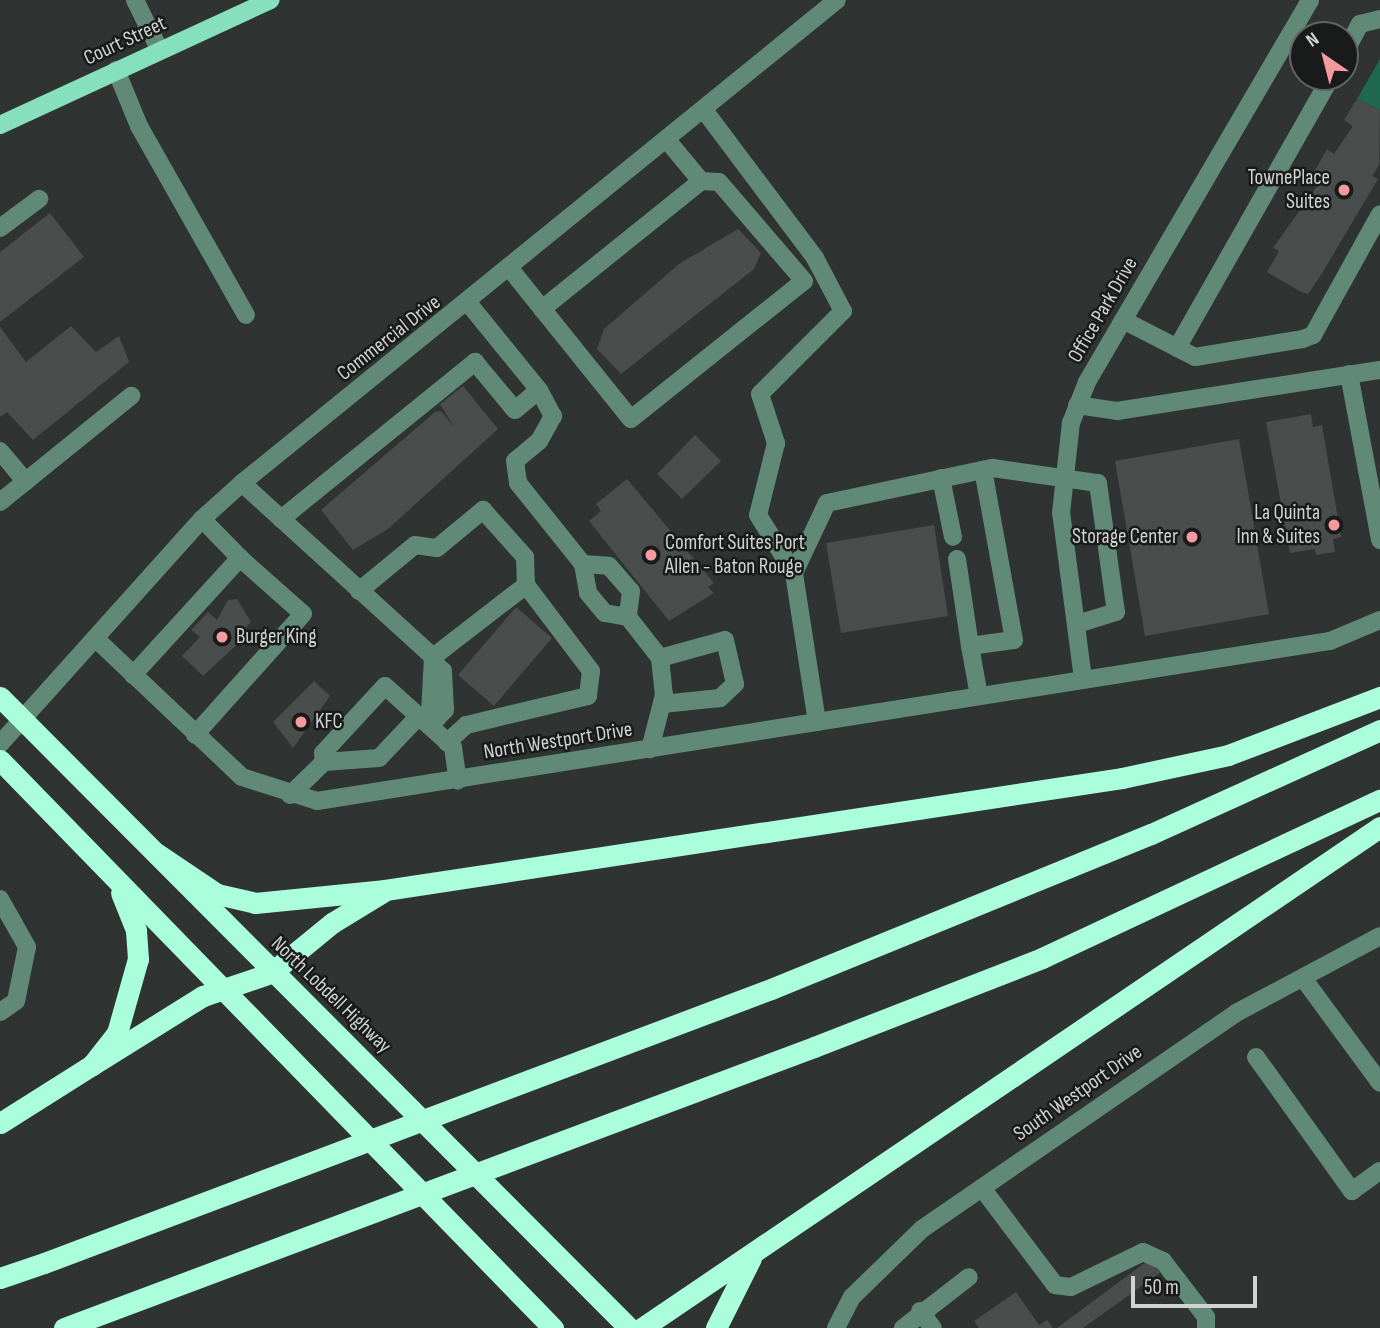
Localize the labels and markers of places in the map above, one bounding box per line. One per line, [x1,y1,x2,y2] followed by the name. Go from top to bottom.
[1247,165,1330,215] place label: TownePlace Suites
[1336,182,1352,198] marker: TownePlace Suites
[1237,500,1320,550] place label: La Quinta Inn & Suites
[1326,517,1342,533] marker: La Quinta Inn & Suites
[1072,524,1178,550] place label: Storage Center
[1184,529,1200,545] marker: Storage Center
[665,530,805,580] place label: Comfort Suites Port Allen - Baton Rouge
[643,547,659,563] marker: Comfort Suites Port Allen - Baton Rouge
[236,624,317,650] place label: Burger King
[214,629,230,645] marker: Burger King
[315,709,343,735] place label: KFC
[293,714,309,730] marker: KFC

